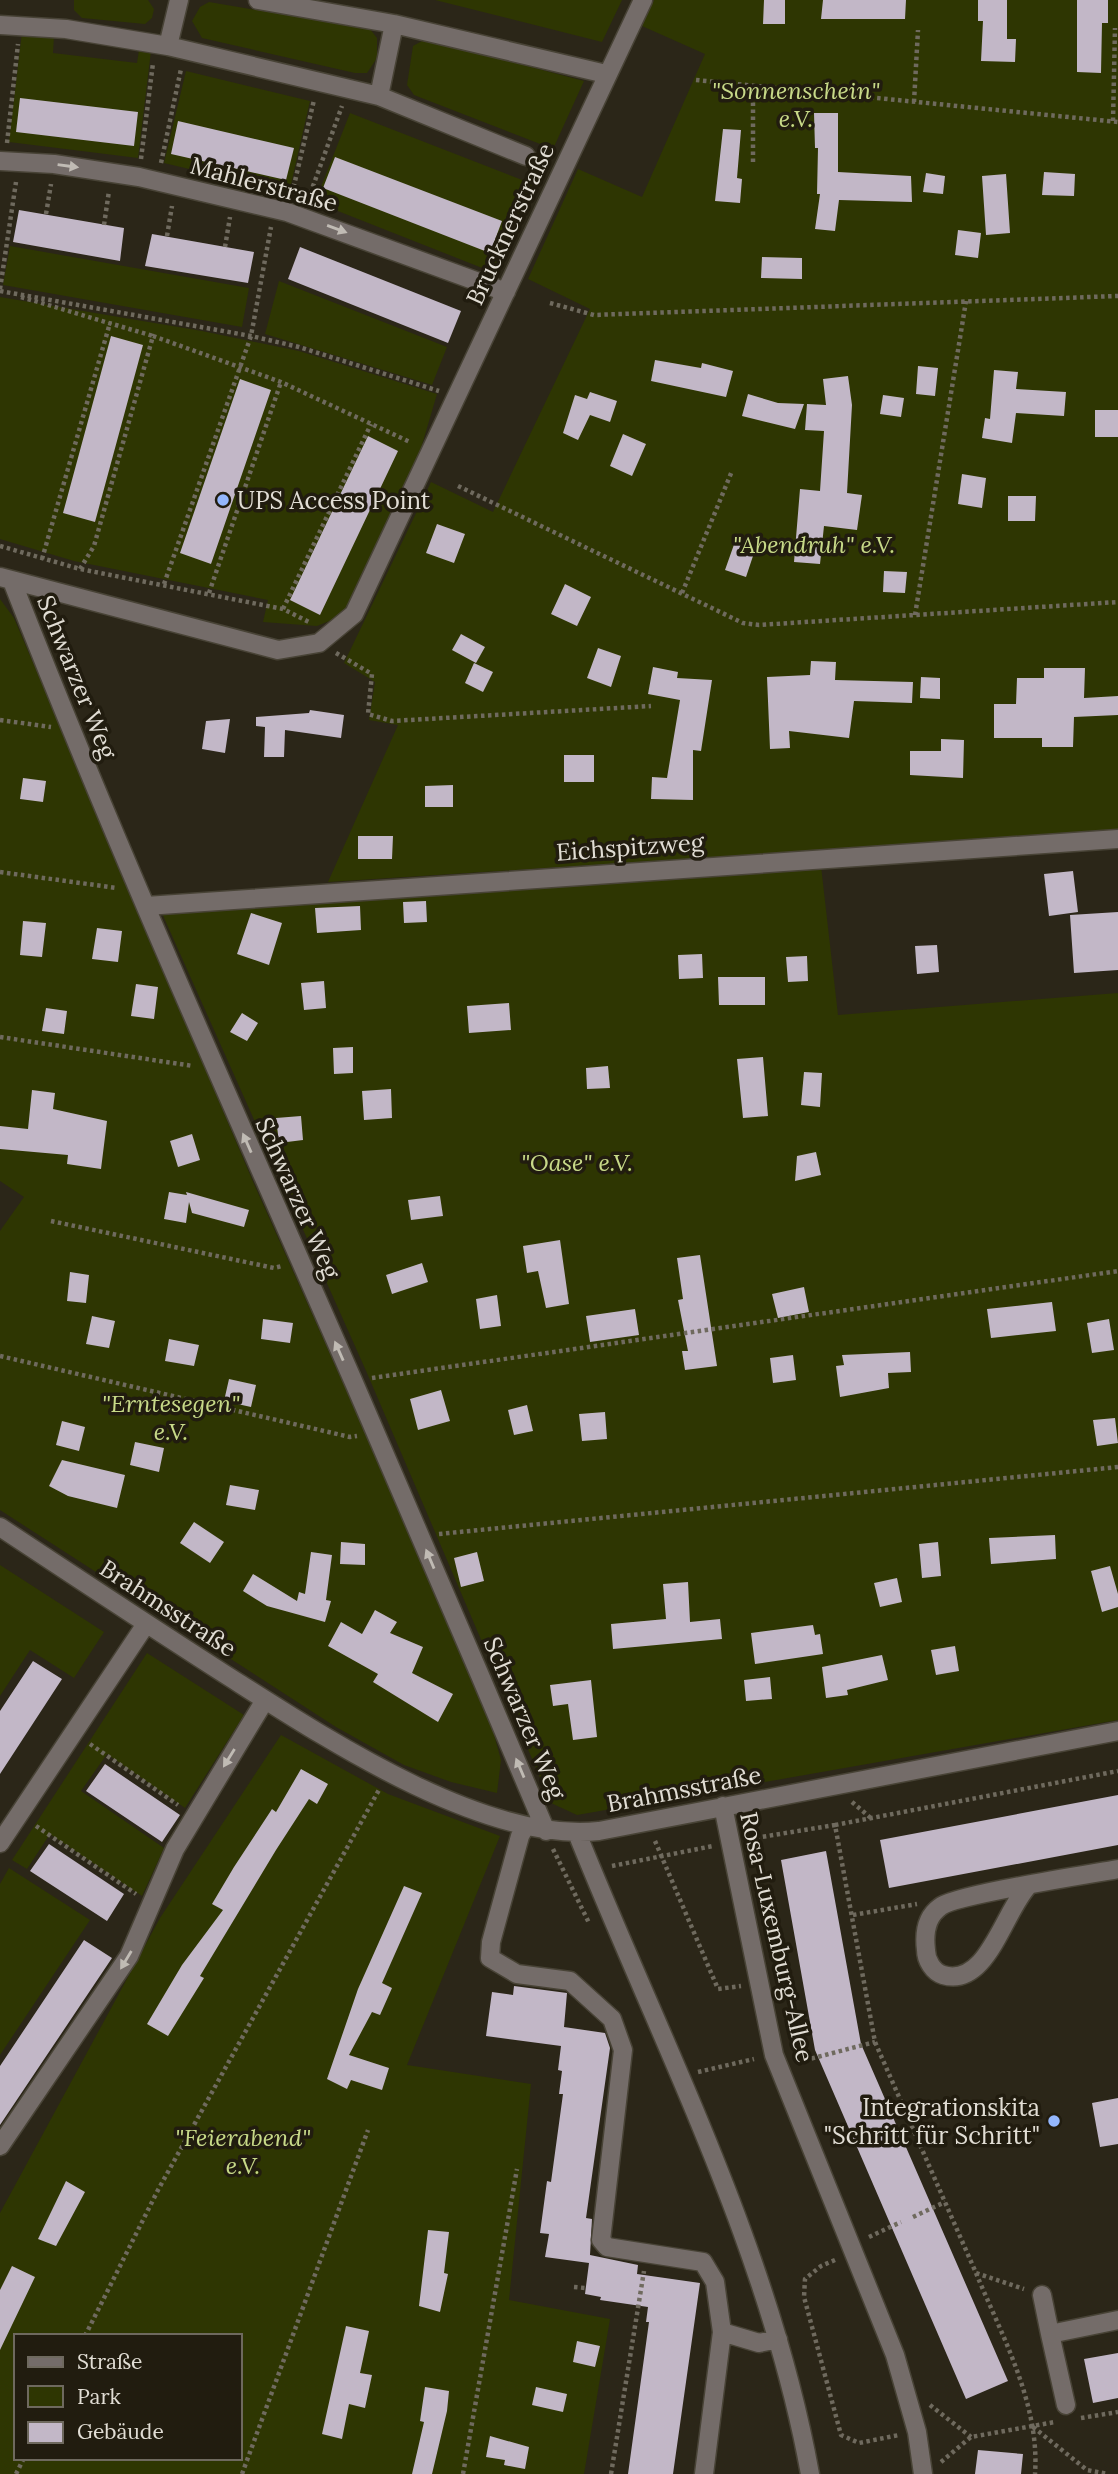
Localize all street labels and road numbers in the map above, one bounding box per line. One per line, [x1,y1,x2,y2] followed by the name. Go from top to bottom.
[459,138,561,310] street label: Brucknerstraße
[187,149,341,219] street label: Mahlerstraße
[30,591,124,764] street label: Schwarzer Weg
[555,826,706,868] street label: Eichspitzweg
[249,1112,348,1284] street label: Schwarzer Weg
[94,1552,242,1664] street label: Brahmsstraße
[477,1632,573,1805] street label: Schwarzer Weg
[604,1759,764,1819] street label: Brahmsstraße
[733,1809,821,2065] street label: Rosa-Luxemburg-Allee

